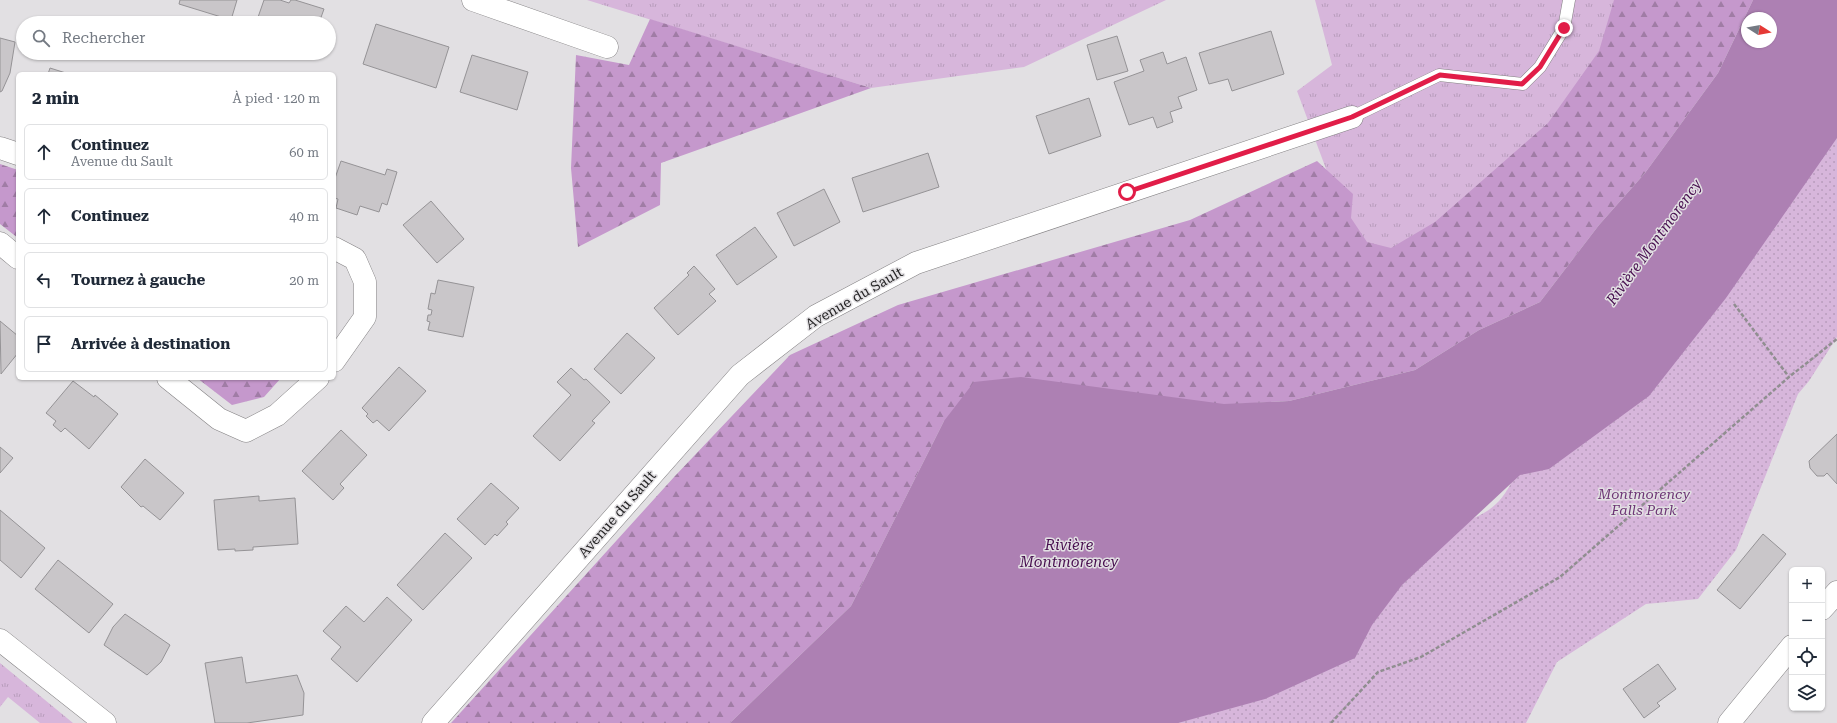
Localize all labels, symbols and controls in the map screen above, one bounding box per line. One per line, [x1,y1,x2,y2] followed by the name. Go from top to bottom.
[1741,12,1777,48] north arrow
[16,16,336,60] search box
[1555,19,1573,37] route end
[30,27,52,49] icon: search
[62,29,145,47] text: Rechercher
[32,88,79,108] text: 2 min
[233,91,320,106] text: À pied · 120 m
[71,136,149,154] text: Continuez
[33,141,55,163] icon: ahead
[289,145,319,160] text: 60 m
[71,154,173,169] text: Avenue du Sault
[1602,175,1706,309] water label: Rivière Montmorency
[1118,183,1136,201] route start
[33,205,55,227] icon: ahead
[71,207,149,225] text: Continuez
[289,209,319,224] text: 40 m
[803,264,905,332] street label: Avenue du Sault
[33,269,55,291] icon: left
[71,271,205,289] text: Tournez à gauche
[289,273,319,288] text: 20 m
[33,333,55,355] icon: arrive
[71,335,230,353] text: Arrivée à destination
[575,467,659,561] street label: Avenue du Sault
[1597,486,1691,518] park label: Montmorency Falls Park
[1019,536,1119,571] water label: Rivière Montmorency
[1789,567,1825,711] map controls
[1789,567,1825,603] button: +
[1789,603,1825,639] button: −
[1789,639,1825,675] button: locate
[1789,675,1825,711] button: layers

